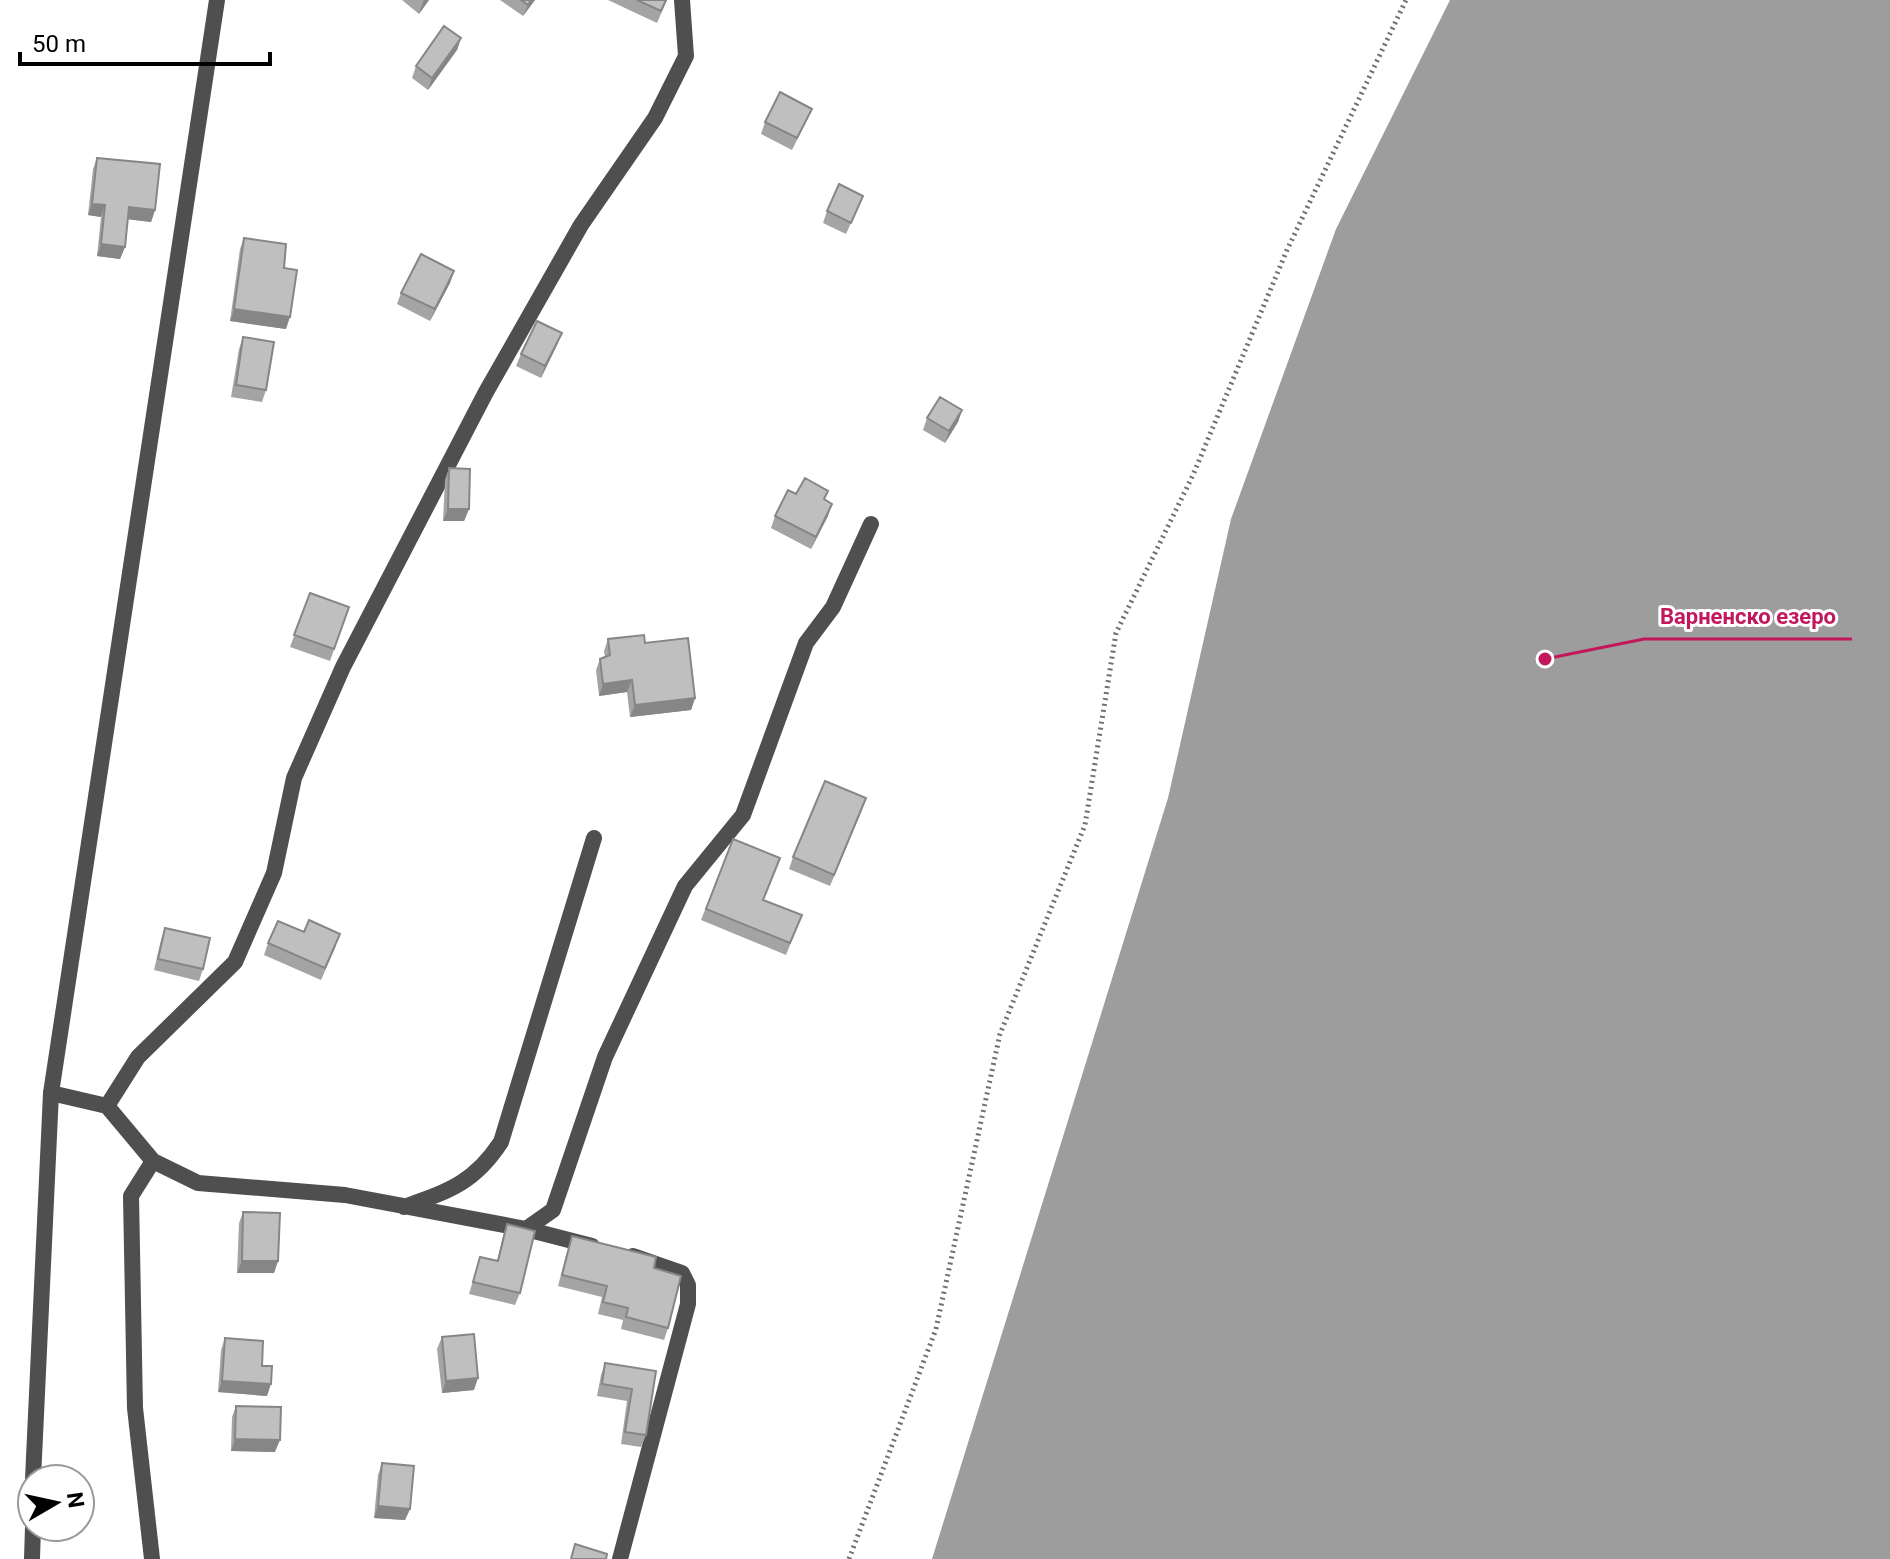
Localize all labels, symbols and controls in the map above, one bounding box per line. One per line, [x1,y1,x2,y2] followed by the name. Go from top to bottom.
[20,16,270,66] scale bar
[32,30,86,58] text: 50 m
[1644,593,1852,639] callout: Варненско езеро
[1660,604,1836,629] text: Варненско езеро
[16,1463,96,1543] north arrow
[62,1490,89,1510] text: N

